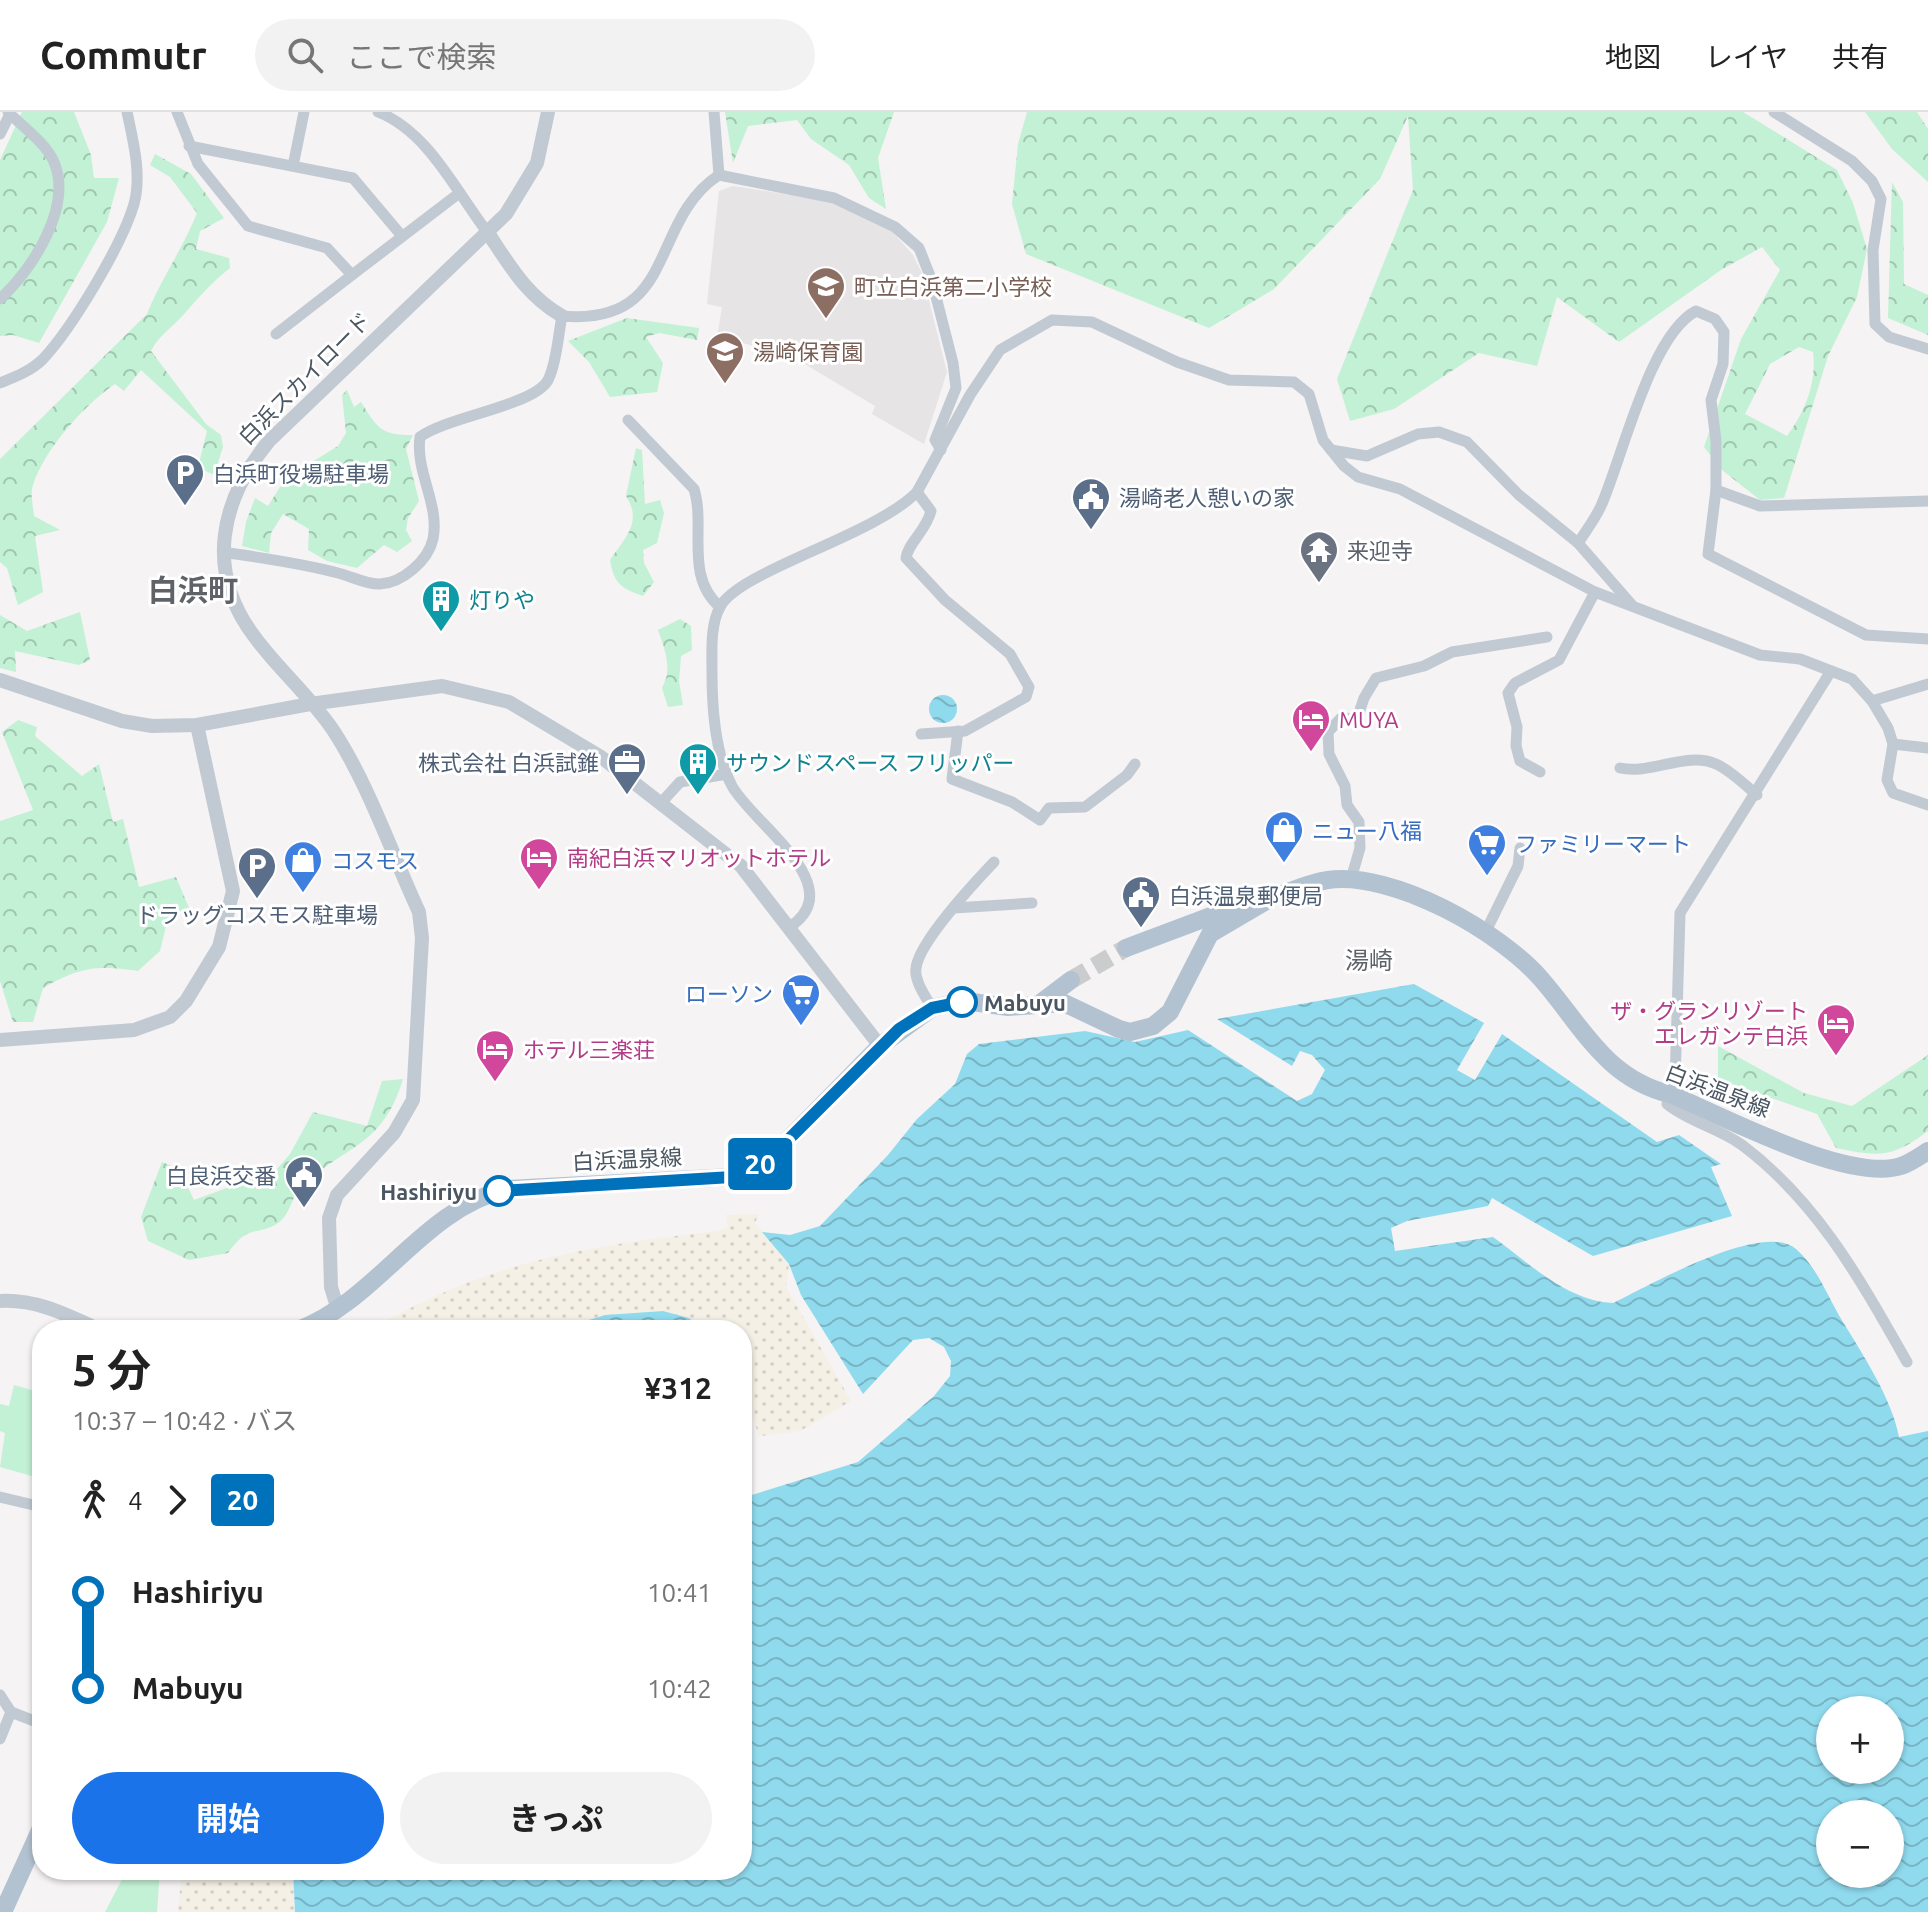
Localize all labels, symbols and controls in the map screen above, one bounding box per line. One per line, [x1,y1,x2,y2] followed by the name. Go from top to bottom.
[255,19,815,91] search box
[283,33,327,77] icon: search
[40,34,207,76] text: Commutr
[347,40,497,74] text: ここで検索
[1605,41,1661,72] text: 地図
[1705,41,1788,72] text: レイヤ
[1832,41,1888,72] text: 共有
[805,265,847,320] school or university icon: 町立白浜第二小学校
[854,274,1052,299] place label: 町立白浜第二小学校
[233,307,375,449] street label: 白浜スカイロード
[704,330,746,385] school or university icon: 湯崎保育園
[753,339,863,364] place label: 湯崎保育園
[164,452,206,507] parking icon: 白浜町役場駐車場
[213,461,389,486] place label: 白浜町役場駐車場
[1070,476,1112,531] public building icon: 湯崎老人憩いの家
[1119,485,1295,510] place label: 湯崎老人憩いの家
[1298,529,1340,584] temple icon: 来迎寺
[1347,538,1413,563] place label: 来迎寺
[148,573,238,607] district label: 白浜町
[420,578,462,633] building icon: 灯りや
[469,587,535,612] place label: 灯りや
[1290,698,1332,753] hotel icon: MUYA
[1339,707,1399,732] place label: MUYA
[606,741,648,796] office icon: 株式会社 白浜試錐
[677,741,719,796] building icon: サウンドスペース フリッパー
[418,750,599,775] place label: 株式会社 白浜試錐
[726,750,1014,775] place label: サウンドスペース フリッパー
[1263,809,1305,864] shop icon: ニュー八福
[1312,818,1422,843] place label: ニュー八福
[1466,822,1508,877] supermarket icon: ファミリーマート
[1515,831,1691,856] place label: ファミリーマート
[518,836,560,891] hotel icon: 南紀白浜マリオットホテル
[282,839,324,894] shop icon: コスモス
[236,845,278,900] parking icon: ドラッグコスモス駐車場
[567,845,831,870] place label: 南紀白浜マリオットホテル
[331,848,419,873] place label: コスモス
[1120,874,1162,929] public building icon: 白浜温泉郵便局
[1169,883,1323,908] place label: 白浜温泉郵便局
[136,902,378,927] place label: ドラッグコスモス駐車場
[1345,947,1393,974] district label: 湯崎
[780,972,822,1027] supermarket icon: ローソン
[685,981,773,1006] place label: ローソン
[947,987,977,1017] marker: Mabuyu
[984,990,1066,1015] place label: Mabuyu
[1610,998,1808,1048] place label: ザ・グランリゾート エレガンテ白浜
[1815,1002,1857,1057] hotel icon: ザ・グランリゾート エレガンテ白浜
[474,1028,516,1083] hotel icon: ホテル三楽荘
[523,1037,655,1062] place label: ホテル三楽荘
[1662,1059,1774,1121] street label: 白浜温泉線
[724,1138,796,1190] line badge: 20
[571,1144,683,1174] street label: 白浜温泉線
[744,1148,776,1179] text: 20
[283,1154,325,1209] public building icon: 白良浜交番
[166,1163,276,1188] place label: 白良浜交番
[484,1176,514,1206] marker: Hashiriyu
[380,1179,477,1204] place label: Hashiriyu
[72,1345,151,1394] text: 5 分
[644,1371,712,1405] text: ¥312
[72,1406,297,1435] text: 10:37 – 10:42 · バス
[72,1478,116,1522] icon: walk
[155,1478,199,1522] icon: forward
[227,1484,258,1515] text: 20
[128,1486,143,1515] text: 4
[132,1575,264,1609] text: Hashiriyu
[647,1578,712,1607] text: 10:41
[132,1671,244,1705] text: Mabuyu
[647,1674,712,1703] text: 10:42
[1816,1696,1904,1888] map controls
[1816,1696,1904,1784] button: +
[72,1772,384,1864] button: 開始
[400,1772,712,1864] button: きっぷ
[1816,1800,1904,1888] button: −

